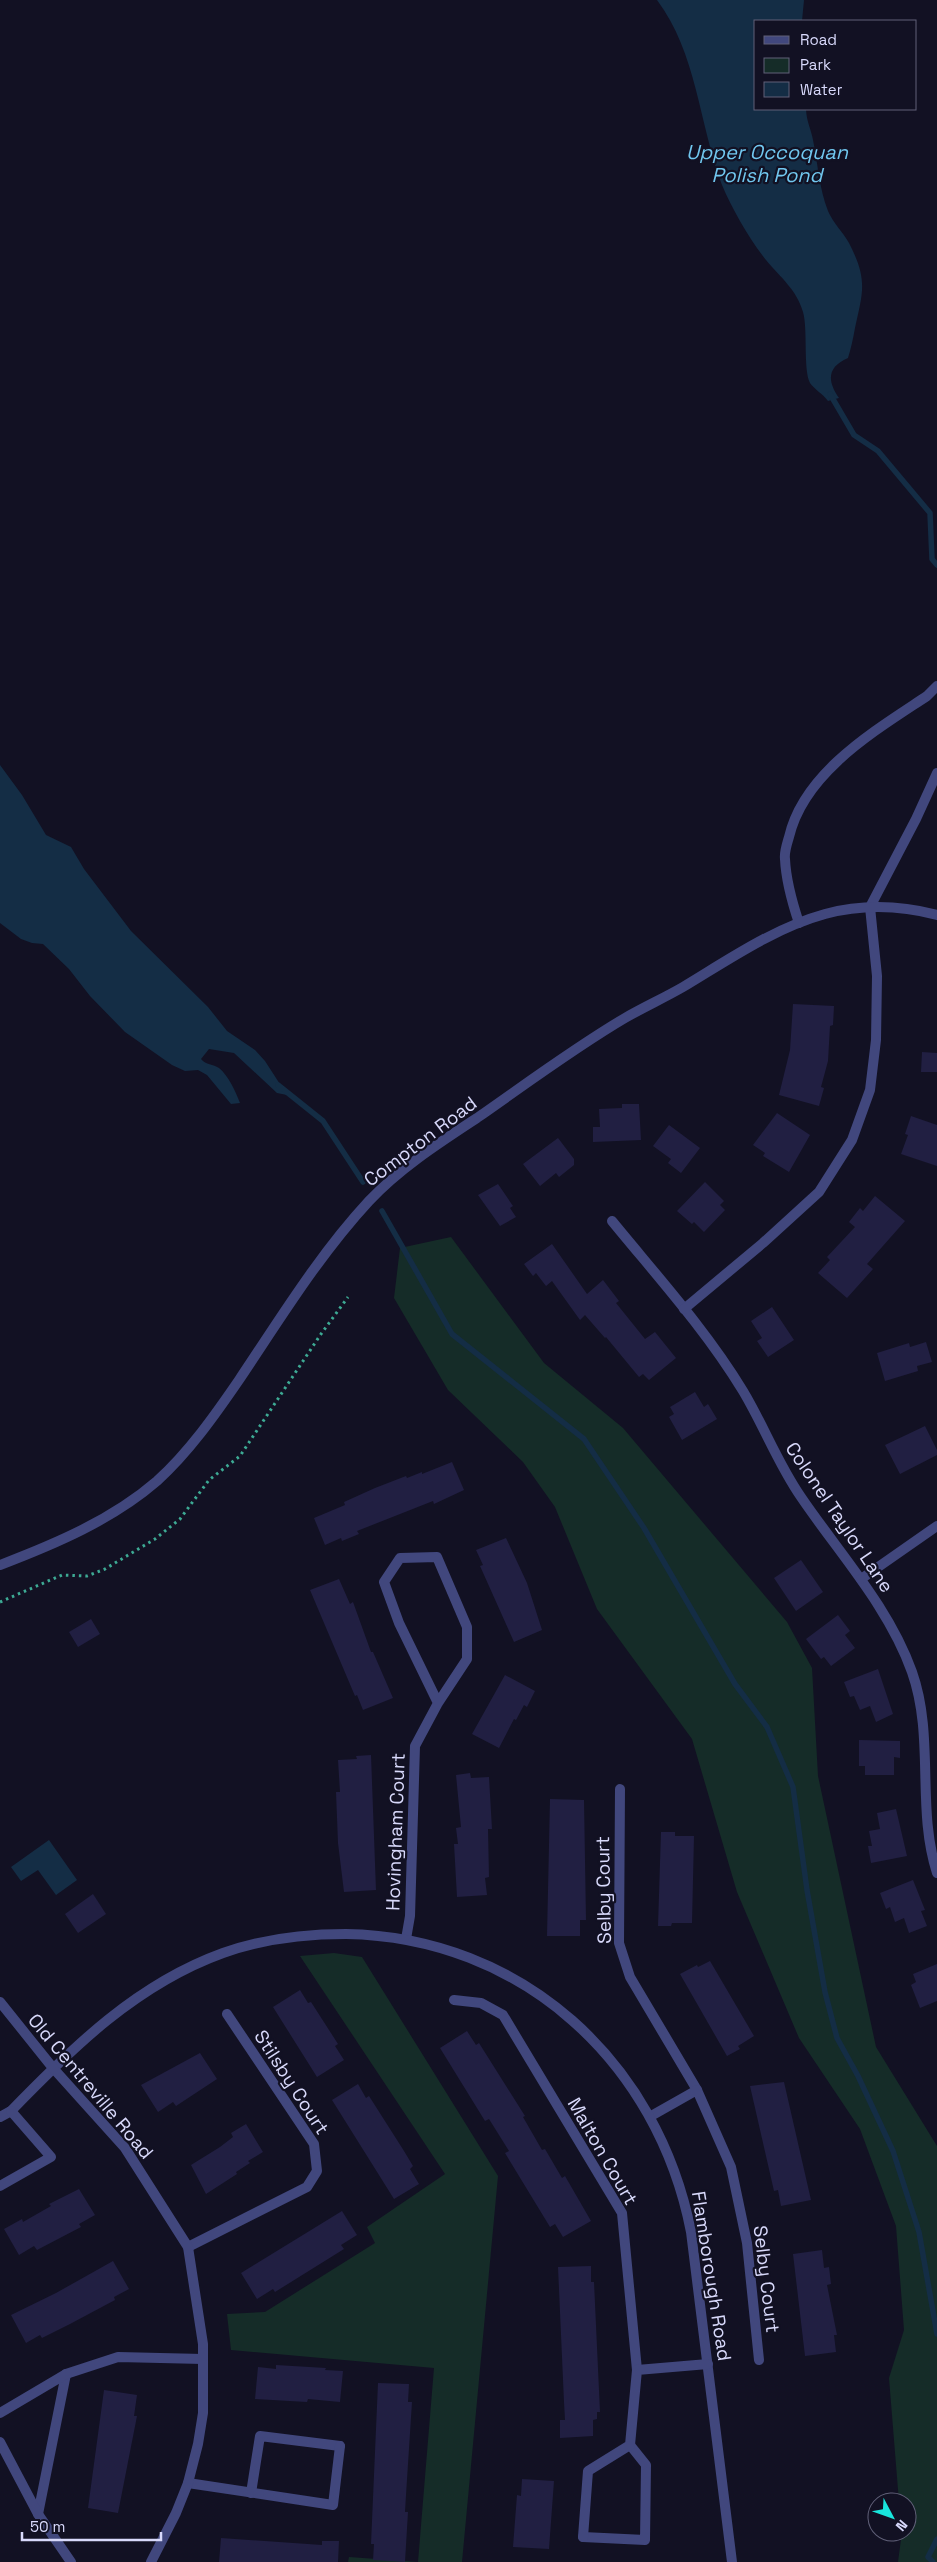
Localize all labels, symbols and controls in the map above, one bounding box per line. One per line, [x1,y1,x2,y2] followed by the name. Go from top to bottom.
[754,20,917,110] legend
[800,30,837,49] text: Road
[800,55,831,74] text: Park
[800,80,843,99] text: Water
[686,139,849,188] water label: Upper Occoquan Polish Pond
[359,1091,482,1192] street label: Compton Road
[780,1437,899,1598] street label: Colonel Taylor Lane
[380,1753,411,1911] street label: Hovingham Court
[590,1836,617,1944] street label: Selby Court
[22,2008,159,2164] street label: Old Centreville Road
[248,2025,335,2139] street label: Stilsby Court
[562,2093,643,2210] street label: Malton Court
[686,2189,737,2363] street label: Flamborough Road
[748,2224,785,2334] street label: Selby Court
[867,2492,917,2542] north arrow
[22,2510,161,2542] scale bar
[892,2516,912,2535] text: N
[30,2517,65,2536] text: 50 m

